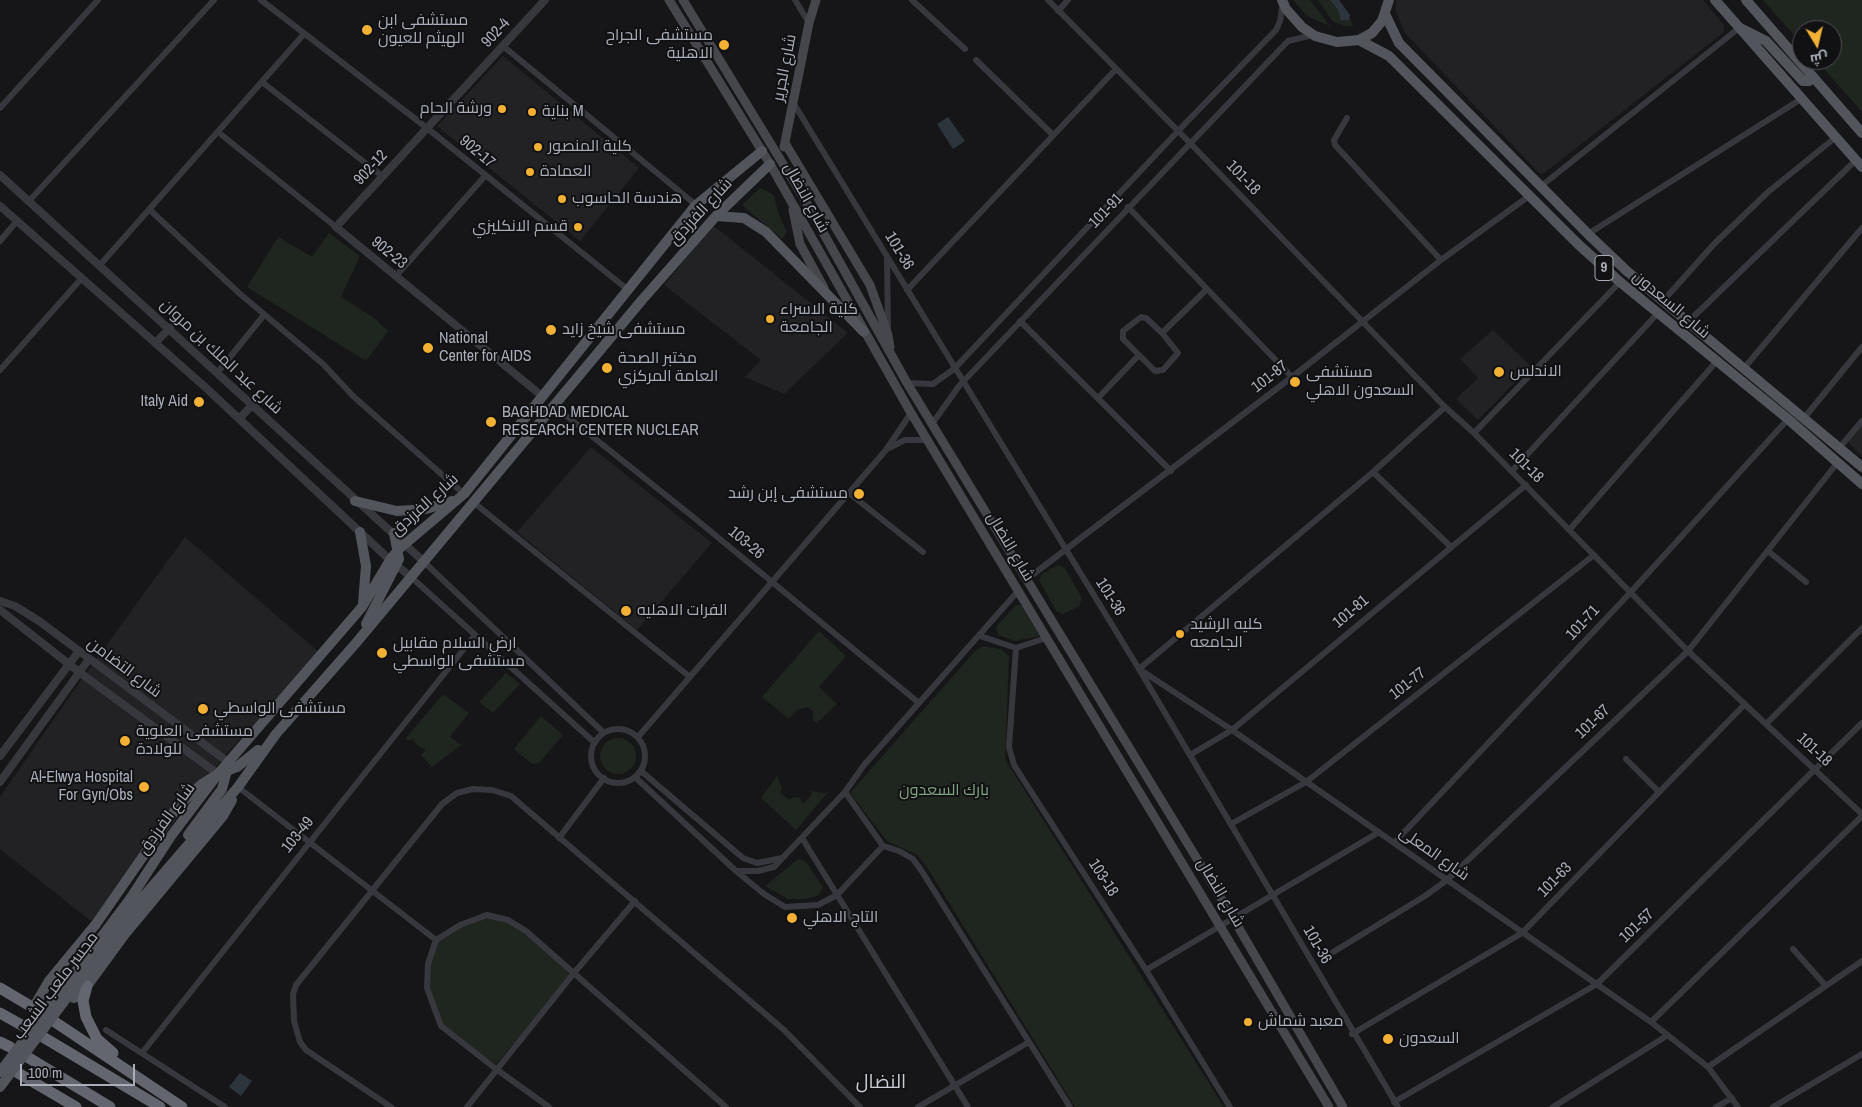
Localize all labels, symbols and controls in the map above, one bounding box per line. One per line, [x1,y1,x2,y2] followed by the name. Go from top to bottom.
[378,11,468,49] place label: مستشفى ابن الهيثم للعيون
[478,14,514,52] street label: 902-4
[1792,20,1842,70] north arrow
[360,23,374,37] marker: مستشفى ابن الهيثم للعيون
[606,26,713,64] place label: مستشفى الجراح الاهلية
[769,33,801,103] street label: شارع الجرير
[717,38,731,52] marker: مستشفى الجراح الاهلية
[1809,49,1829,69] text: ش
[420,99,492,119] place label: ورشة الحام
[542,102,584,122] place label: بناية M
[496,103,508,115] marker: ورشة الحام
[526,106,538,118] marker: بناية M
[455,132,499,172] street label: 902-17
[548,137,632,157] place label: كلية المنصور
[532,141,544,153] marker: كلية المنصور
[350,147,392,189] street label: 902-12
[1222,157,1264,199] street label: 101-18
[779,160,833,236] street label: شارع النضال
[540,162,591,182] place label: العمادة
[524,166,536,178] marker: العمادة
[665,175,737,249] street label: شارع الفرزدق
[572,189,682,209] place label: هندسة الحاسوب
[1085,190,1127,232] street label: 101-91
[556,193,568,205] marker: هندسة الحاسوب
[472,217,568,237] place label: قسم الانكليزي
[572,221,584,233] marker: قسم الانكليزي
[880,229,918,273] street label: 101-36
[367,233,411,273] street label: 902-23
[1595,256,1613,280] road number: 9
[1628,267,1714,343] street label: شارع السعدون
[156,295,286,419] street label: شارع عبد الملك بن مروان
[780,300,858,338] place label: كلية الاسراء الجامعة
[764,313,776,325] marker: كلية الاسراء الجامعة
[562,320,685,340] place label: مستشفى شيخ زايد
[544,323,558,337] marker: مستشفى شيخ زايد
[439,329,532,367] place label: National Center for AIDS
[421,341,435,355] marker: National Center for AIDS
[618,349,718,387] place label: مختبر الصحة العامة المركزي
[1248,357,1292,397] street label: 101-87
[600,361,614,375] marker: مختبر الصحة العامة المركزي
[1510,362,1562,382] place label: الاندلس
[1306,363,1414,401] place label: مستشفى السعدون الاهلي
[1492,365,1506,379] marker: الاندلس
[1288,375,1302,389] marker: مستشفى السعدون الاهلي
[141,392,188,412] place label: Italy Aid
[192,395,206,409] marker: Italy Aid
[502,403,699,441] place label: BAGHDAD MEDICAL RESEARCH CENTER NUCLEAR
[484,415,498,429] marker: BAGHDAD MEDICAL RESEARCH CENTER NUCLEAR
[1505,445,1547,487] street label: 101-18
[387,470,463,540] street label: شارع الفرزدق
[728,484,848,504] place label: مستشفى إبن رشد
[852,487,866,501] marker: مستشفى إبن رشد
[982,509,1038,585] street label: شارع النضال
[724,523,768,563] street label: 103-26
[1091,575,1129,619] street label: 101-36
[1329,592,1373,632] street label: 101-81
[637,601,728,621] place label: الفرات الاهليه
[1562,602,1604,644] street label: 101-71
[619,604,633,618] marker: الفرات الاهليه
[1190,615,1263,653] place label: كليه الرشيد الجامعه
[1174,628,1186,640] marker: كليه الرشيد الجامعه
[83,634,165,702] street label: شارع التضامن
[393,634,525,672] place label: ارض السلام مقابيل مستشفى الواسطي
[375,646,389,660] marker: ارض السلام مقابيل مستشفى الواسطي
[1386,664,1430,704] street label: 101-77
[214,699,346,719] place label: مستشفى الواسطي
[1572,701,1614,743] street label: 101-67
[196,702,210,716] marker: مستشفى الواسطي
[136,722,253,760] place label: مستشفى العلوية للولادة
[1793,729,1835,771] street label: 101-18
[118,734,132,748] marker: مستشفى العلوية للولادة
[30,768,133,806] place label: Al-Elwya Hospital For Gyn/Obs
[135,779,199,859] street label: شارع الفرزدق
[137,780,151,794] marker: Al-Elwya Hospital For Gyn/Obs
[899,781,989,801] park label: بارك السعدون
[278,813,318,857] street label: 103-49
[1395,823,1473,885] street label: شارع المعلى
[1192,855,1248,931] street label: شارع النضال
[1084,856,1122,900] street label: 103-18
[1534,859,1576,901] street label: 101-63
[1616,905,1658,947] street label: 101-57
[803,908,878,928] place label: التاج الاهلي
[785,911,799,925] marker: التاج الاهلي
[1298,923,1336,967] street label: 101-36
[9,928,103,1044] street label: مجسر ملعب الشعب
[1258,1012,1343,1032] place label: معبد شماش
[1242,1016,1254,1028] marker: معبد شماش
[1399,1029,1460,1049] place label: السعدون
[1381,1032,1395,1046] marker: السعدون
[22,1054,138,1086] scale bar
[28,1062,62,1083] text: 100 m
[856,1072,906,1094] district label: النضال

